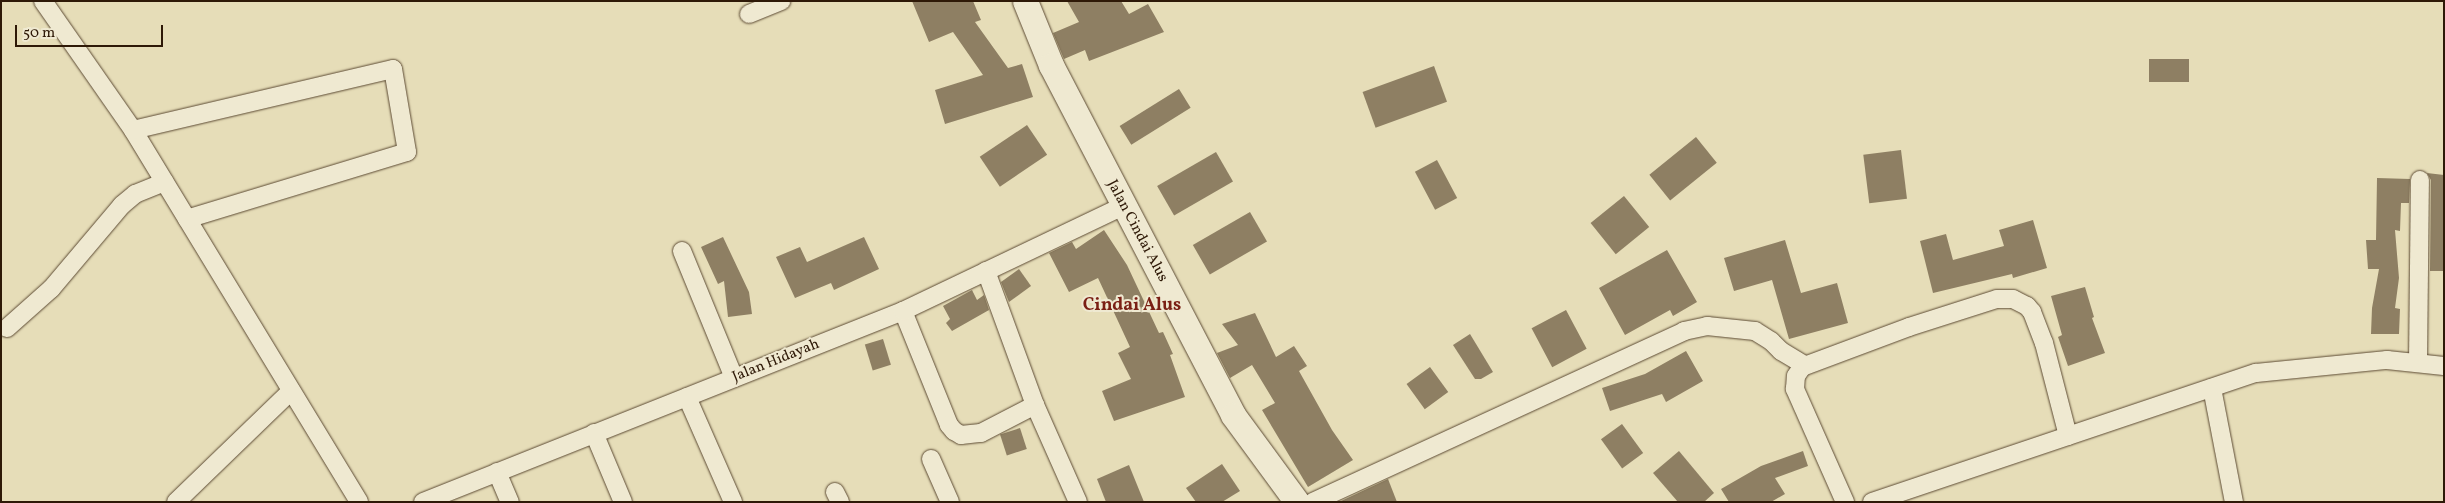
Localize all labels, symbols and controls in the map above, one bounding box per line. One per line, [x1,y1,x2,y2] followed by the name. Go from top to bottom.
[18,15,165,47] scale bar
[23,23,55,44] text: 50 m
[1103,177,1171,285] street label: Jalan Cindai Alus
[1083,295,1181,317] district label: Cindai Alus
[730,335,822,387] street label: Jalan Hidayah

